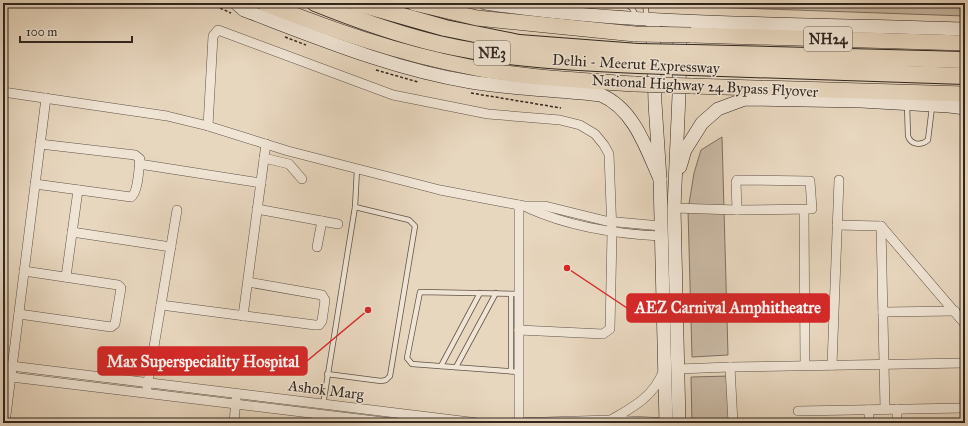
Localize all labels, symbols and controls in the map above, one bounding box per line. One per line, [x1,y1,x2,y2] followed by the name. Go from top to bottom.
[20,18,132,44] scale bar
[26,25,57,39] text: 100 m
[804,27,852,51] road number: NH24
[474,41,510,65] road number: NE3
[552,51,721,77] street label: Delhi - Meerut Expressway
[591,71,819,101] street label: National Highway 24 Bypass Flyover
[627,294,829,322] callout: AEZ Carnival Amphitheatre
[634,298,821,318] text: AEZ Carnival Amphitheatre
[98,347,307,375] callout: Max Superspeciality Hospital
[107,352,300,372] text: Max Superspeciality Hospital
[286,376,366,404] street label: Ashok Marg

